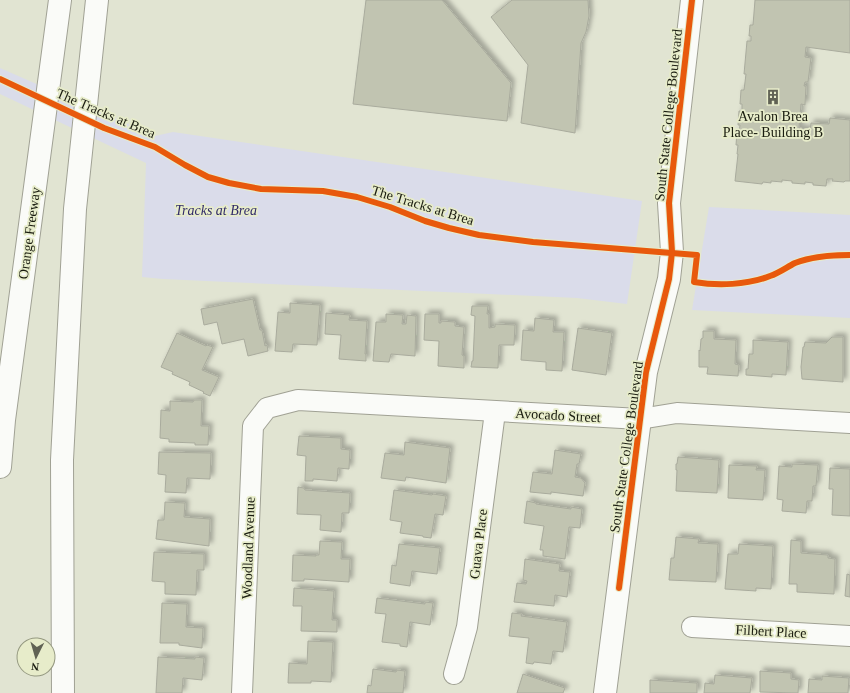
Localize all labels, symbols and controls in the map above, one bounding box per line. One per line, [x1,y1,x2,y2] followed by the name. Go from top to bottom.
[652,28,685,202] street label: South State College Boulevard
[54,86,158,141] street label: The Tracks at Brea
[764,88,782,106] building icon: Avalon Brea Place- Building B
[723,109,823,140] place label: Avalon Brea Place- Building B
[370,183,477,228] street label: The Tracks at Brea
[16,186,43,280] street label: Orange Freeway
[175,203,257,218] park label: Tracks at Brea
[607,360,646,534] street label: South State College Boulevard
[515,406,601,425] street label: Avocado Street
[239,497,258,599] street label: Woodland Avenue
[467,508,490,580] street label: Guava Place
[735,622,807,641] street label: Filbert Place
[16,637,56,677] north arrow
[31,661,40,673] text: N

